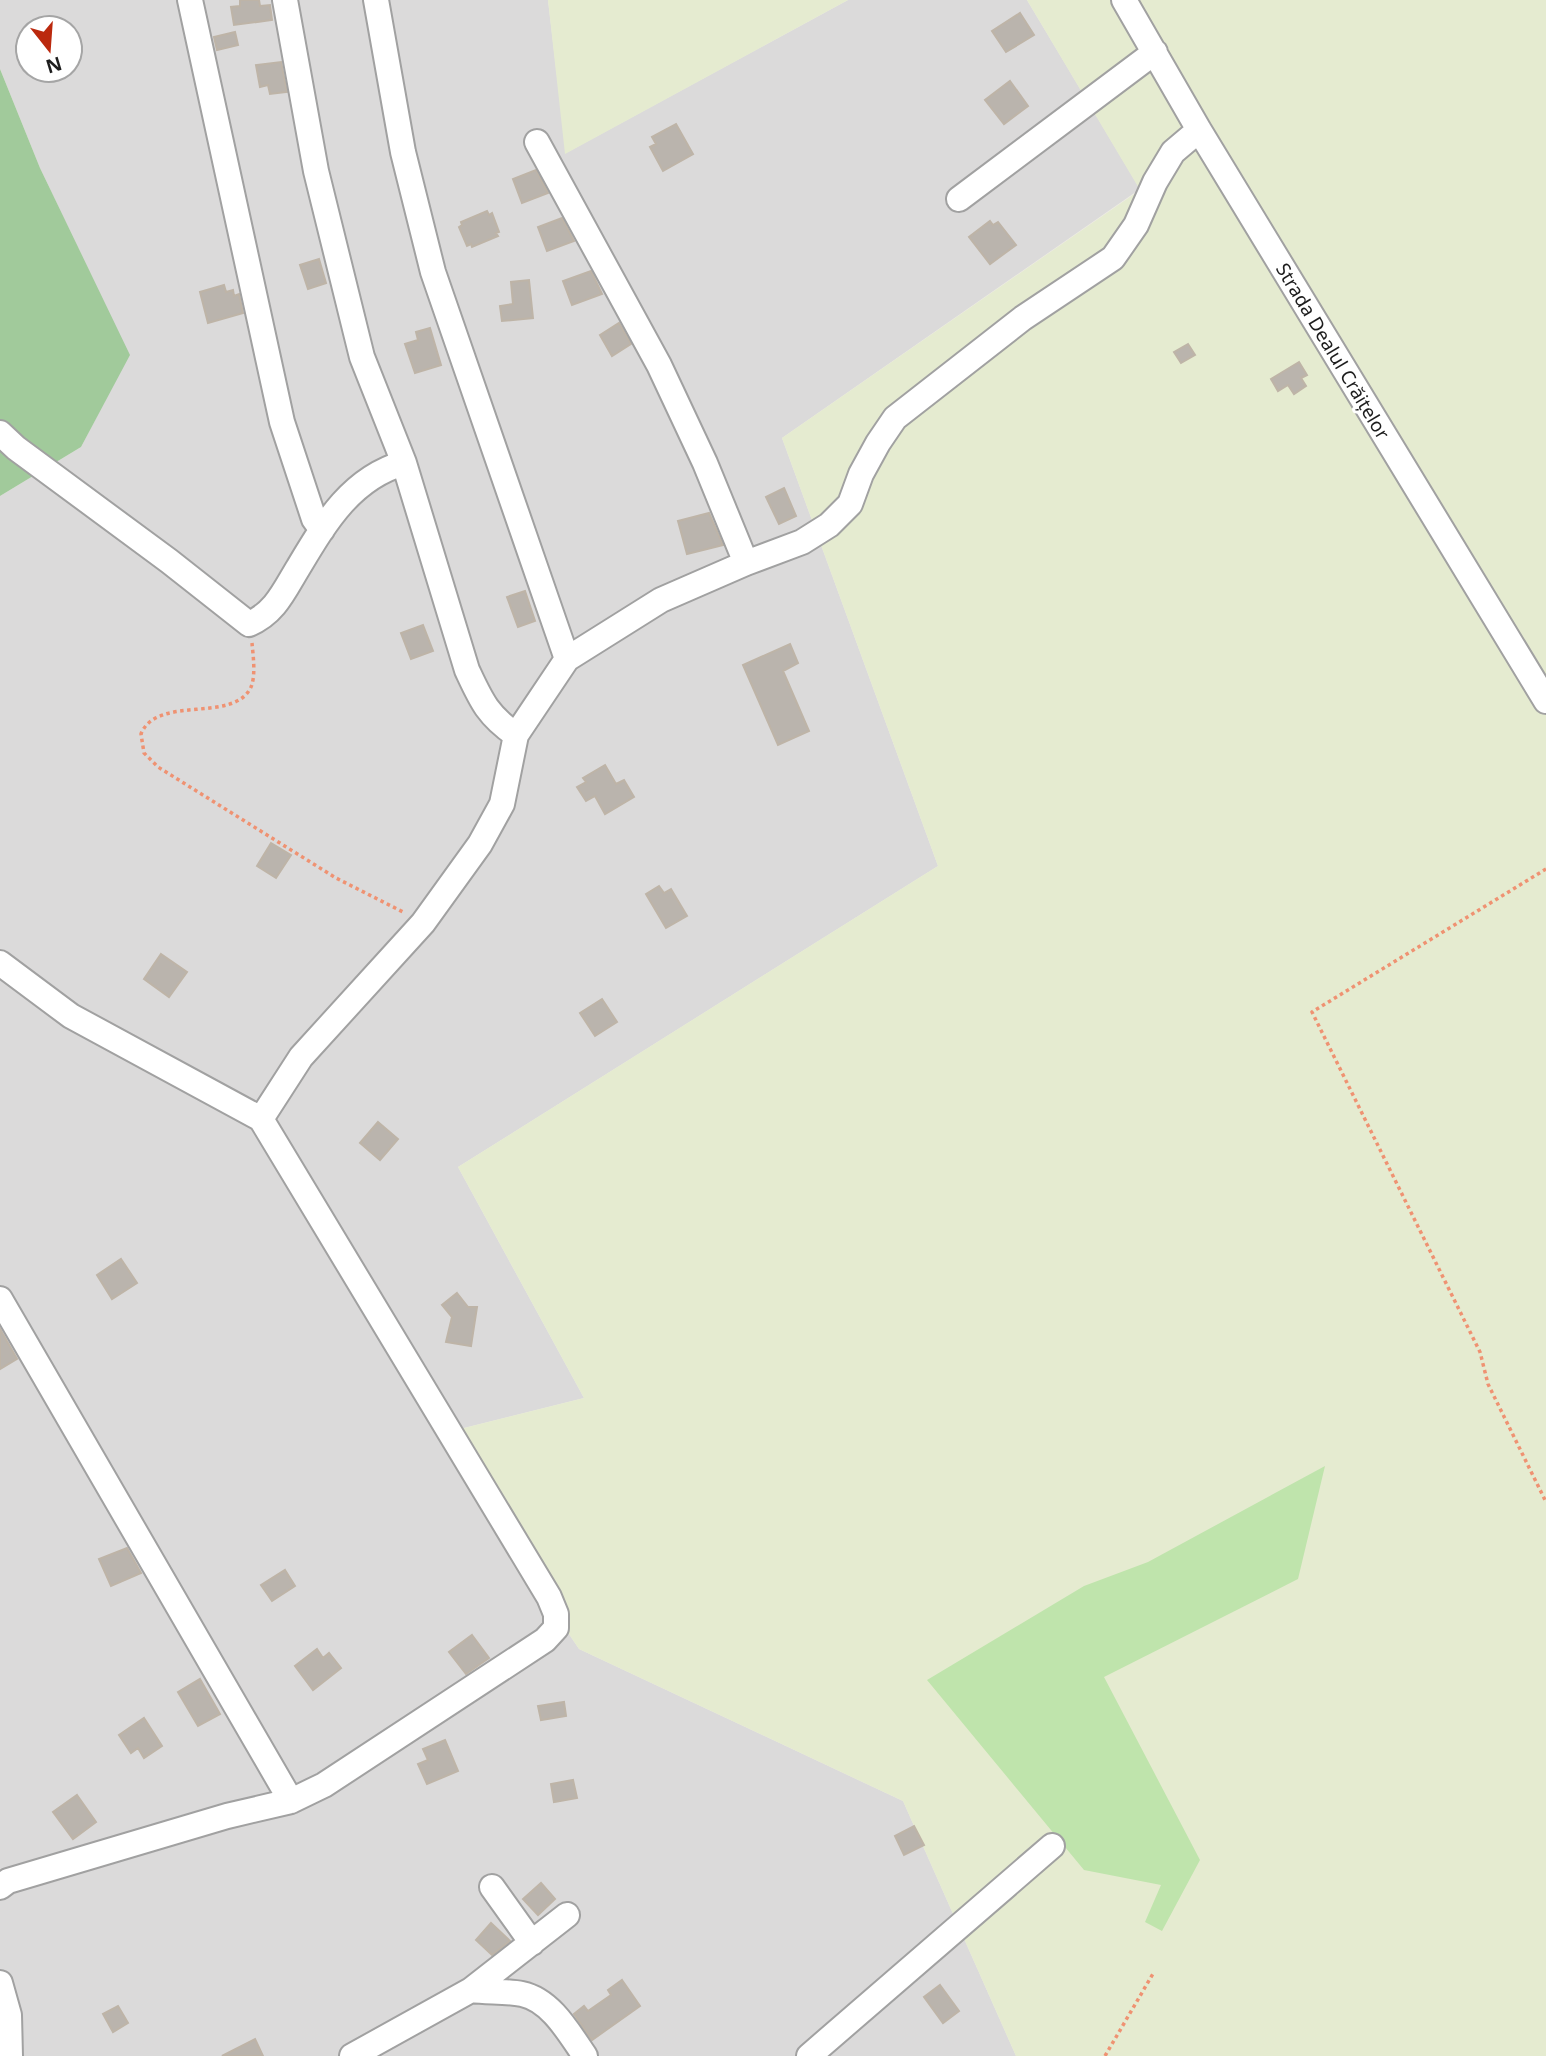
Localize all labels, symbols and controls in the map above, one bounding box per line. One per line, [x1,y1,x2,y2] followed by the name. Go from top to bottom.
[14,14,84,84] north arrow
[43,51,65,80] text: N
[1270,258,1396,444] street label: Strada Dealul Crăițelor

